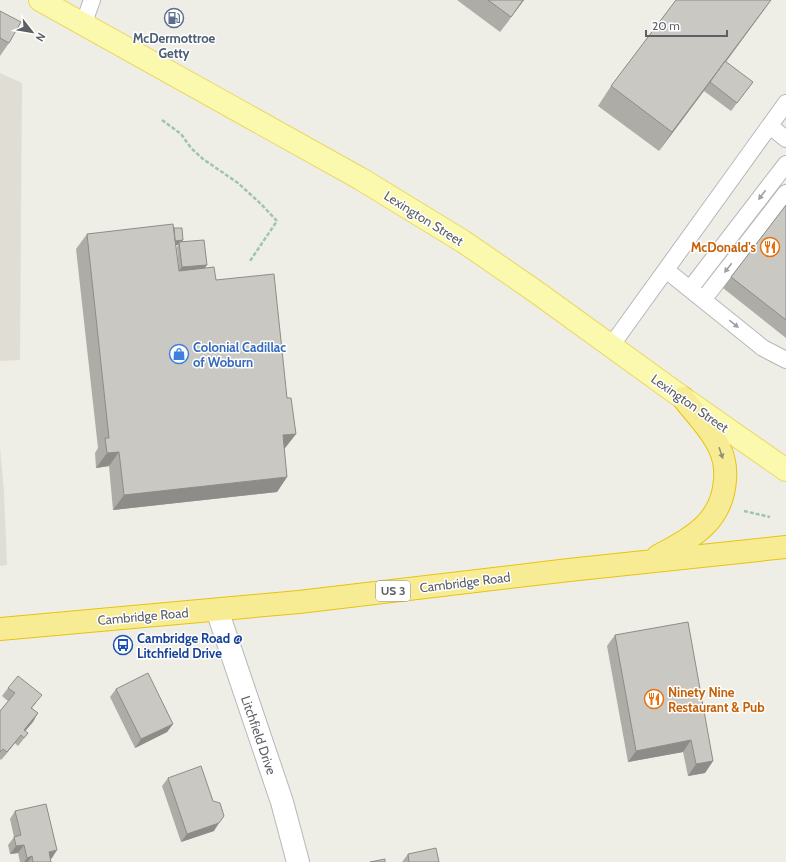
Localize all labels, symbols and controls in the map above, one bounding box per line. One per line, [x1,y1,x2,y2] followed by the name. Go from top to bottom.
[163,7,185,29] fuel station icon: McDermottroe Getty
[12,12,52,52] north arrow
[646,12,727,38] scale bar
[652,18,680,33] text: 20 m
[33,30,49,44] text: N
[133,30,216,61] place label: McDermottroe Getty
[381,187,467,249] street label: Lexington Street
[759,190,767,200] one-way arrow
[759,236,781,258] restaurant icon: McDonald's
[691,239,756,255] place label: McDonald's
[724,262,732,273] one-way arrow
[728,320,739,329] one-way arrow
[193,339,286,370] place label: Colonial Cadillac of Woburn
[168,343,190,365] shop icon: Colonial Cadillac of Woburn
[648,370,732,436] street label: Lexington Street
[718,447,724,459] one-way arrow
[419,569,511,595] street label: Cambridge Road
[376,581,410,601] road number: US 3
[97,604,189,628] street label: Cambridge Road
[137,630,243,661] place label: Cambridge Road @ Litchfield Drive
[112,634,134,656] bus stop icon: Cambridge Road @ Litchfield Drive
[668,684,765,715] place label: Ninety Nine Restaurant & Pub
[643,688,665,710] restaurant icon: Ninety Nine Restaurant & Pub
[238,693,280,777] street label: Litchfield Drive

